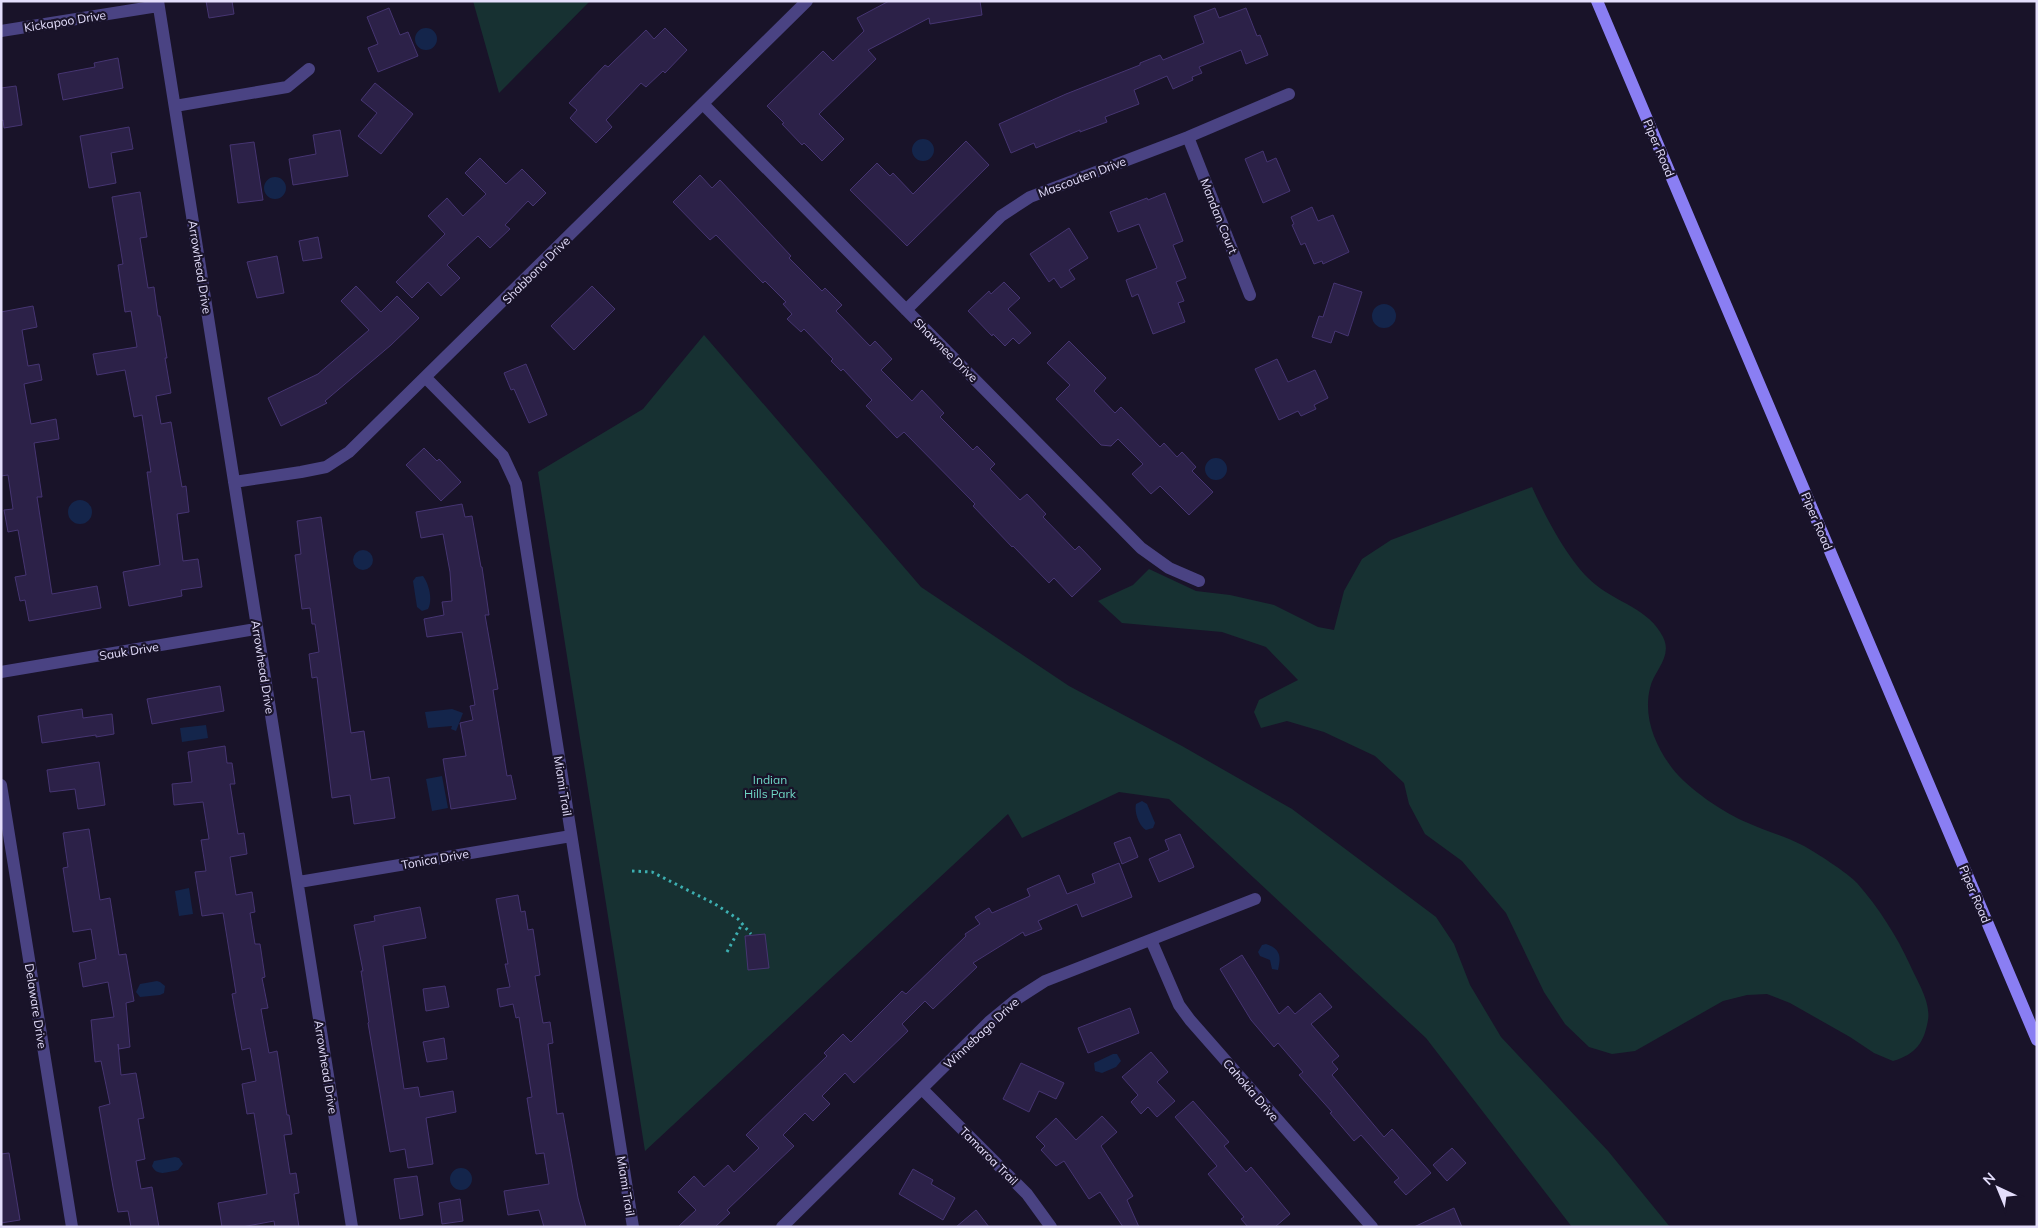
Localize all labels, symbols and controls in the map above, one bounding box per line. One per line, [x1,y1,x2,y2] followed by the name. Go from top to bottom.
[23,7,107,35] street label: Kickapoo Drive
[1640,117,1678,179] street label: Piper Road
[1036,153,1128,201] street label: Mascouten Drive
[1197,176,1241,256] street label: Mandan Court
[185,219,215,315] street label: Arrowhead Drive
[499,233,573,307] street label: Shabbona Drive
[911,315,981,385] street label: Shawnee Drive
[1798,490,1836,552] street label: Piper Road
[248,619,278,715] street label: Arrowhead Drive
[98,639,160,663] street label: Sauk Drive
[551,755,575,817] street label: Miami Trail
[744,772,797,801] park label: Indian Hills Park
[400,846,470,872] street label: Tonica Drive
[1956,863,1994,925] street label: Piper Road
[22,962,50,1050] street label: Delaware Drive
[940,994,1022,1072] street label: Winnebago Drive
[311,1019,341,1115] street label: Arrowhead Drive
[1220,1056,1282,1124] street label: Cahokia Drive
[957,1124,1021,1188] street label: Tamaroa Trail
[614,1155,638,1217] street label: Miami Trail
[1973,1163,2023,1213] north arrow
[1979,1169,1999,1189] text: N

